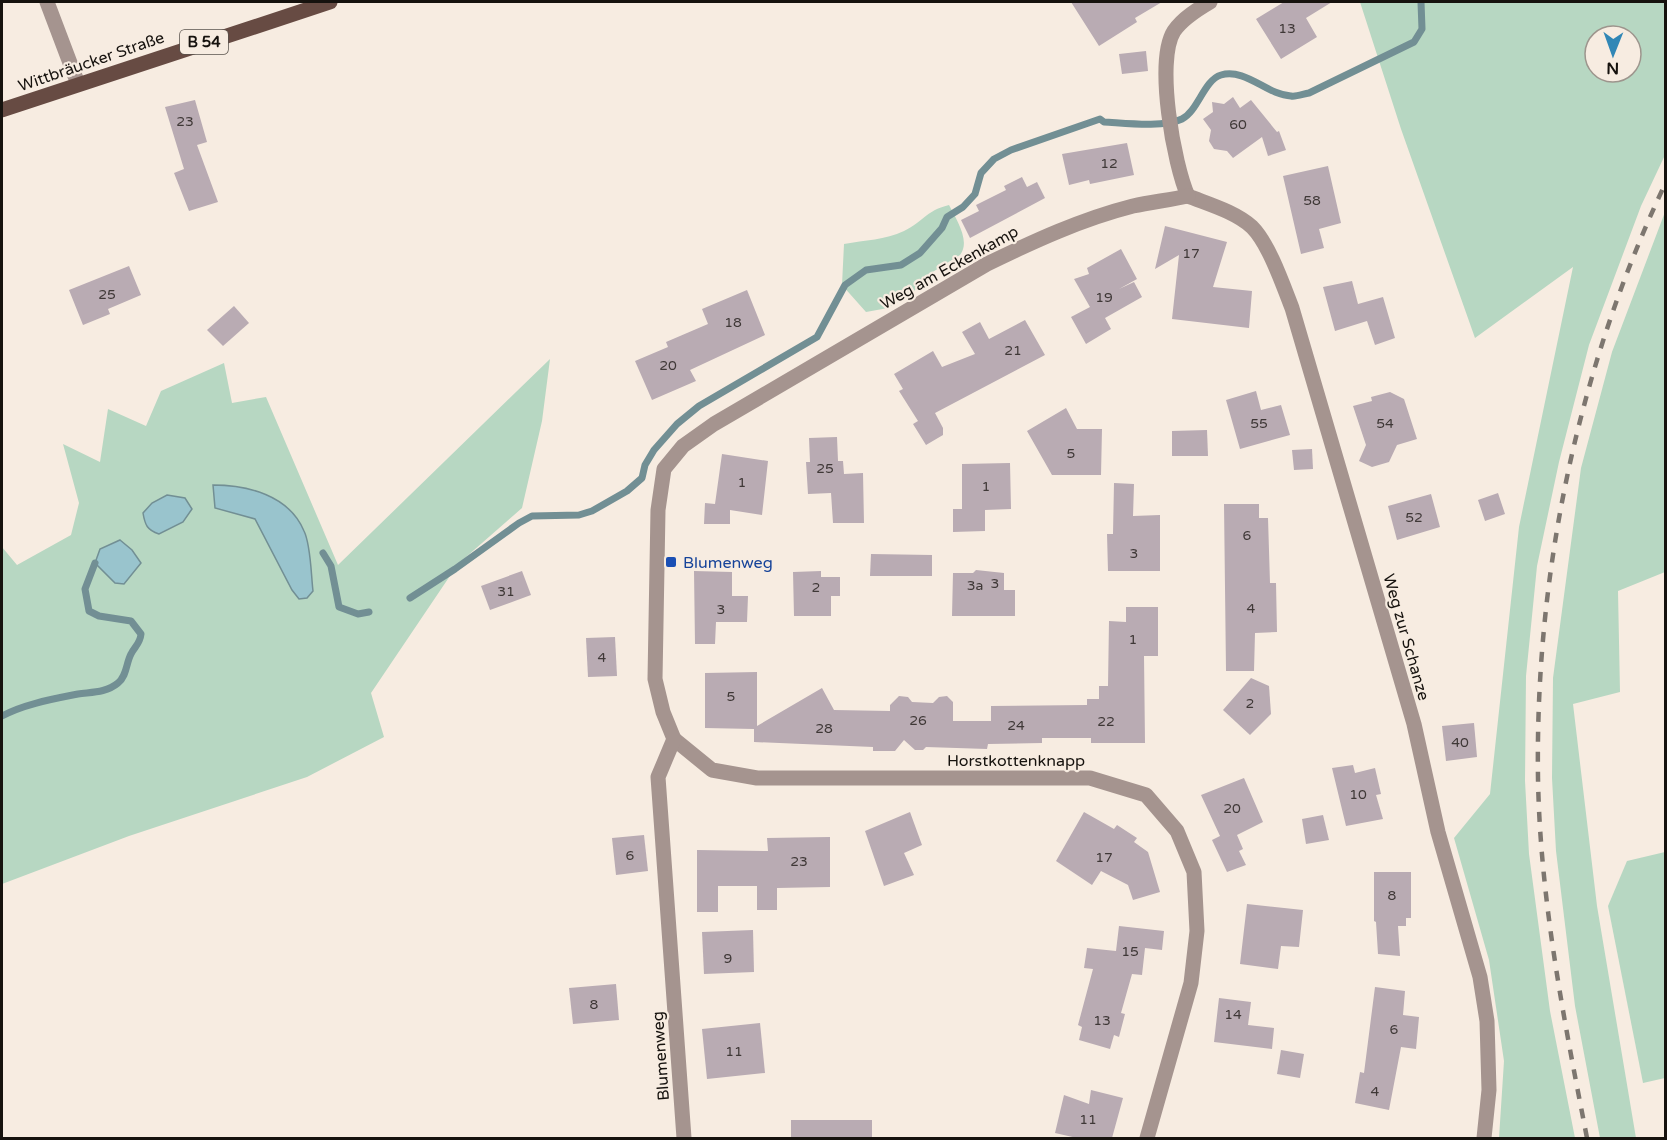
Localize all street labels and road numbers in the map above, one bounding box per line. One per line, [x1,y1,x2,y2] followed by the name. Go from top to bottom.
[16,28,167,96] street label: Wittbräucker Straße
[180,30,228,54] road number: B 54
[877,222,1022,314] street label: Weg am Eckenkamp
[1378,572,1434,703] street label: Weg zur Schanze
[947,751,1085,771] street label: Horstkottenknapp
[648,1010,674,1101] street label: Blumenweg

